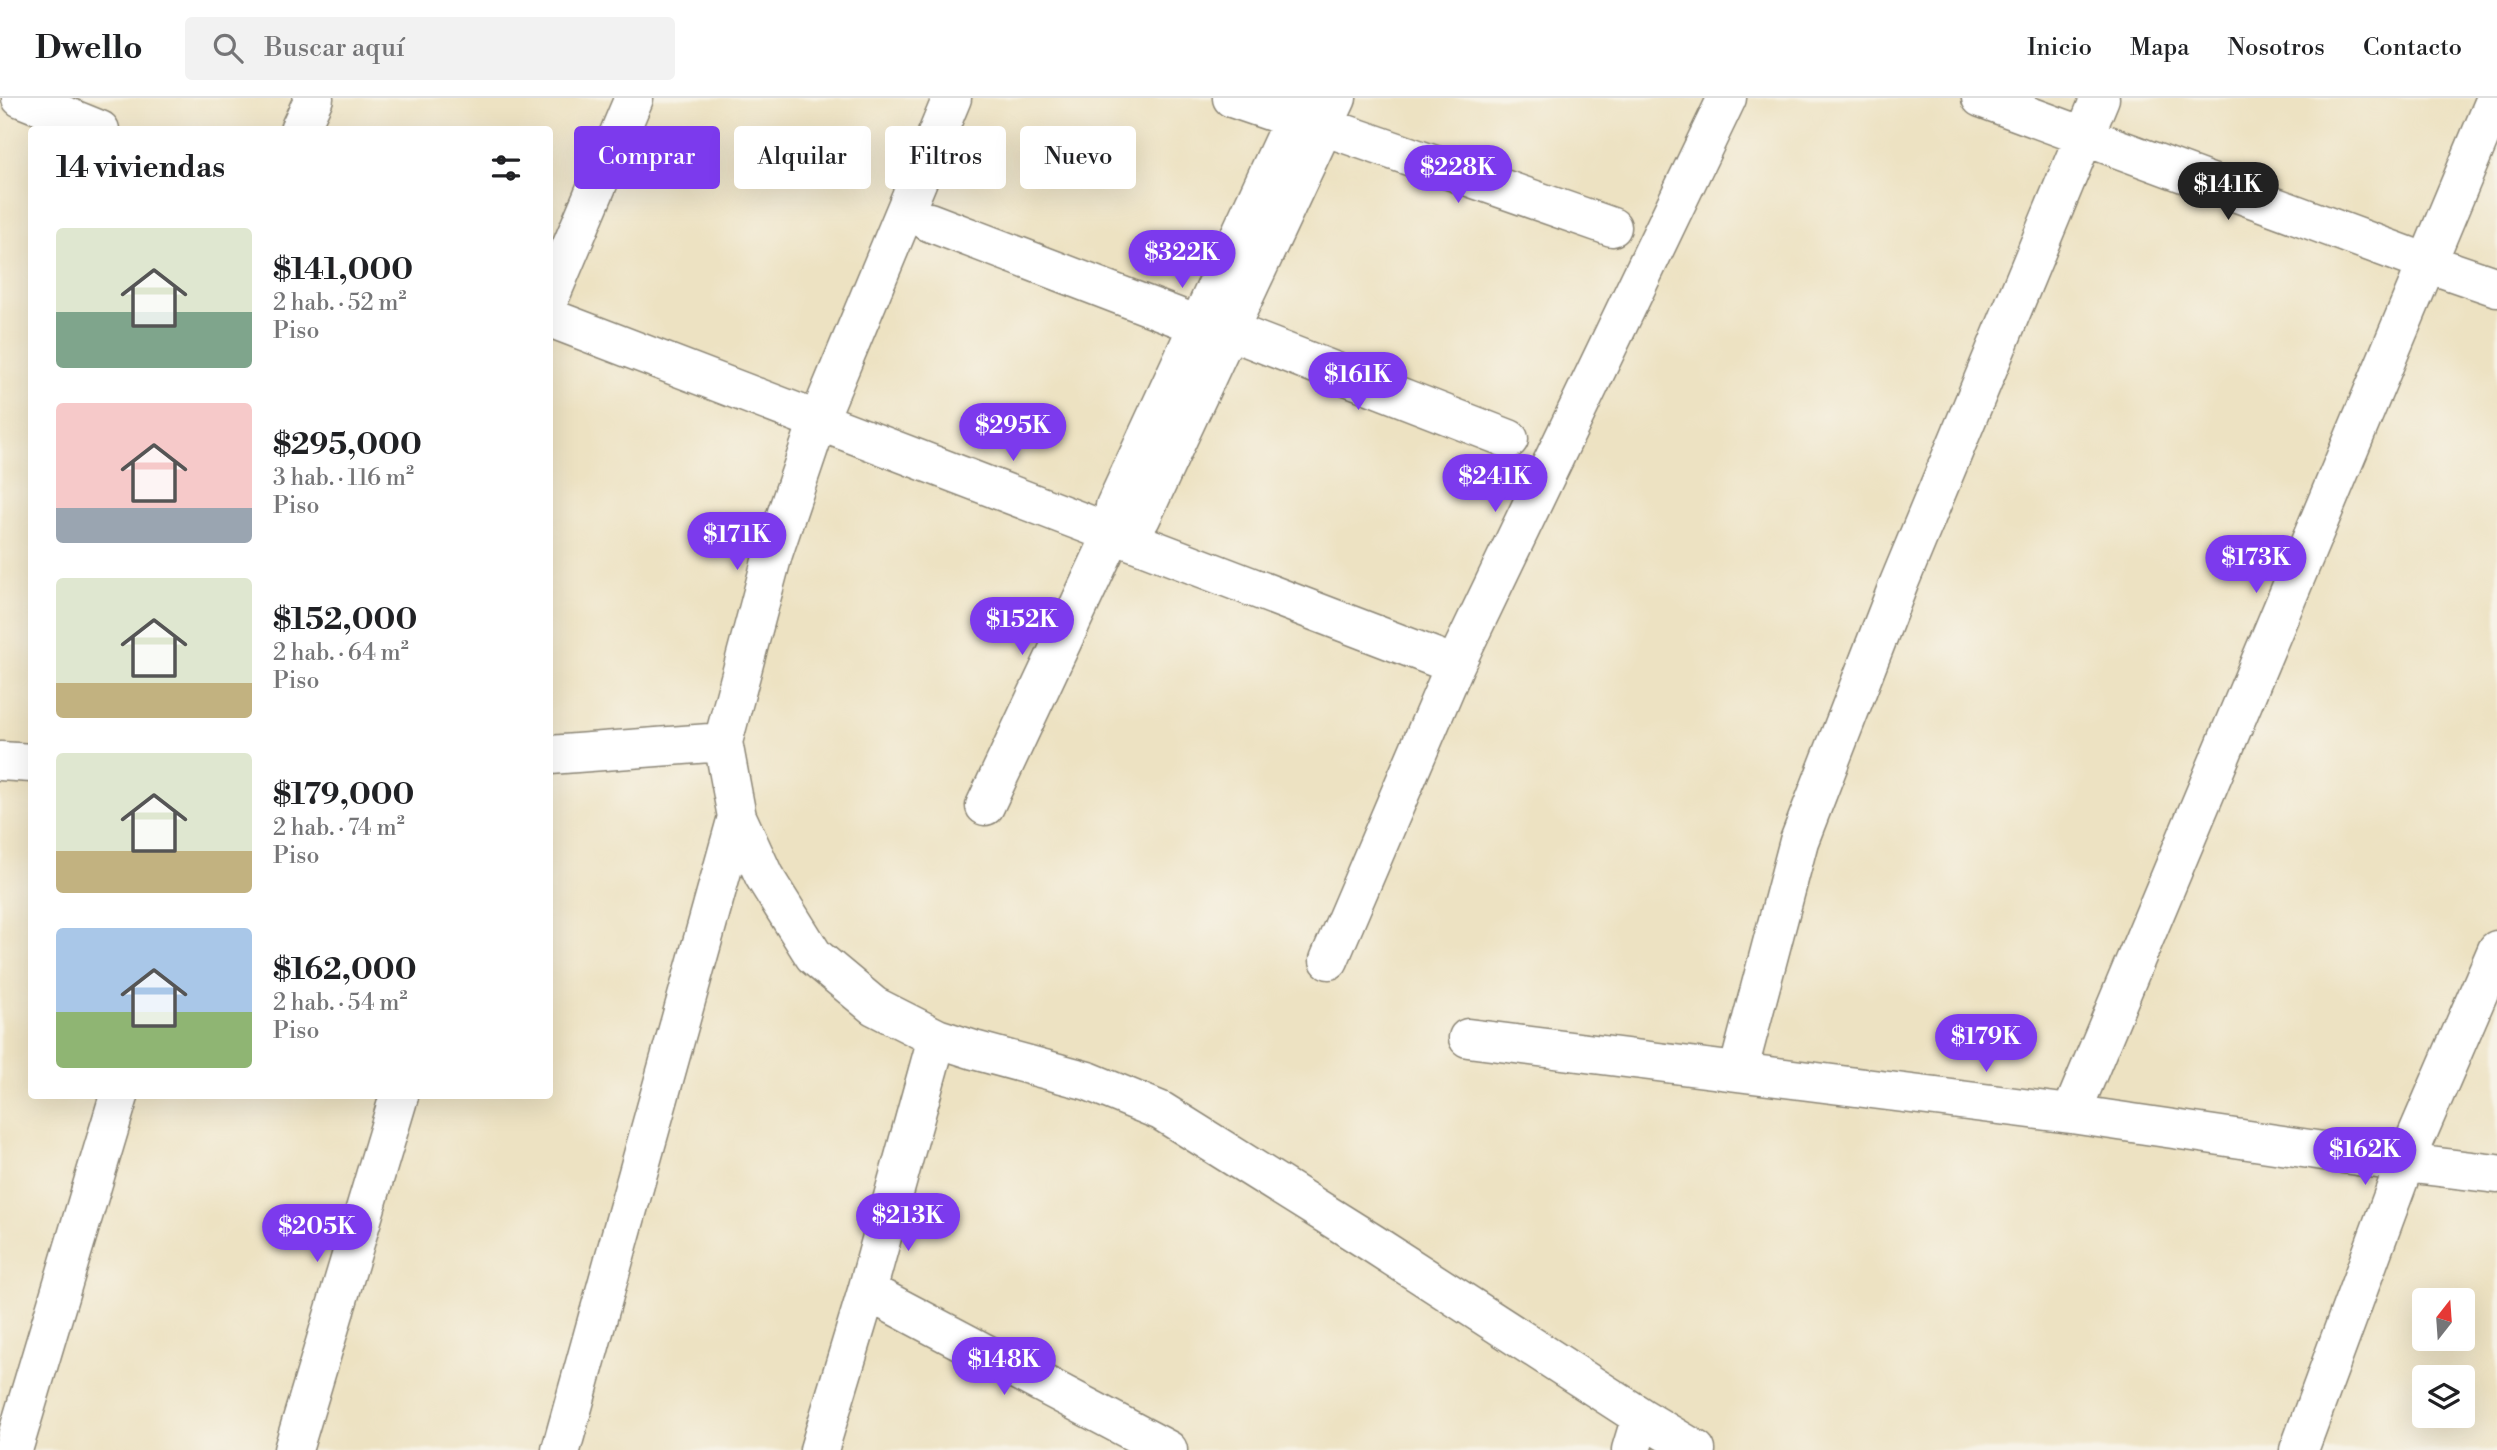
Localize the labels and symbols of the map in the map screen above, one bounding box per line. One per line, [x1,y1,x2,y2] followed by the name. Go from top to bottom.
[1409,146,1507,205] pin: $228K
[2179,162,2277,222] pin: $141K
[1133,230,1231,290] pin: $322K
[1309,352,1407,412] pin: $161K
[964,404,1062,463] pin: $295K
[1446,454,1544,514] pin: $241K
[688,512,786,572] pin: $171K
[2207,536,2305,595] pin: $173K
[973,598,1071,657] pin: $152K
[1937,1014,2035,1074] pin: $179K
[2316,1128,2414,1187] pin: $162K
[859,1194,957,1253] pin: $213K
[268,1204,366,1264] pin: $205K
[2412,1288,2474,1351] north arrow
[955,1338,1053,1397] pin: $148K

